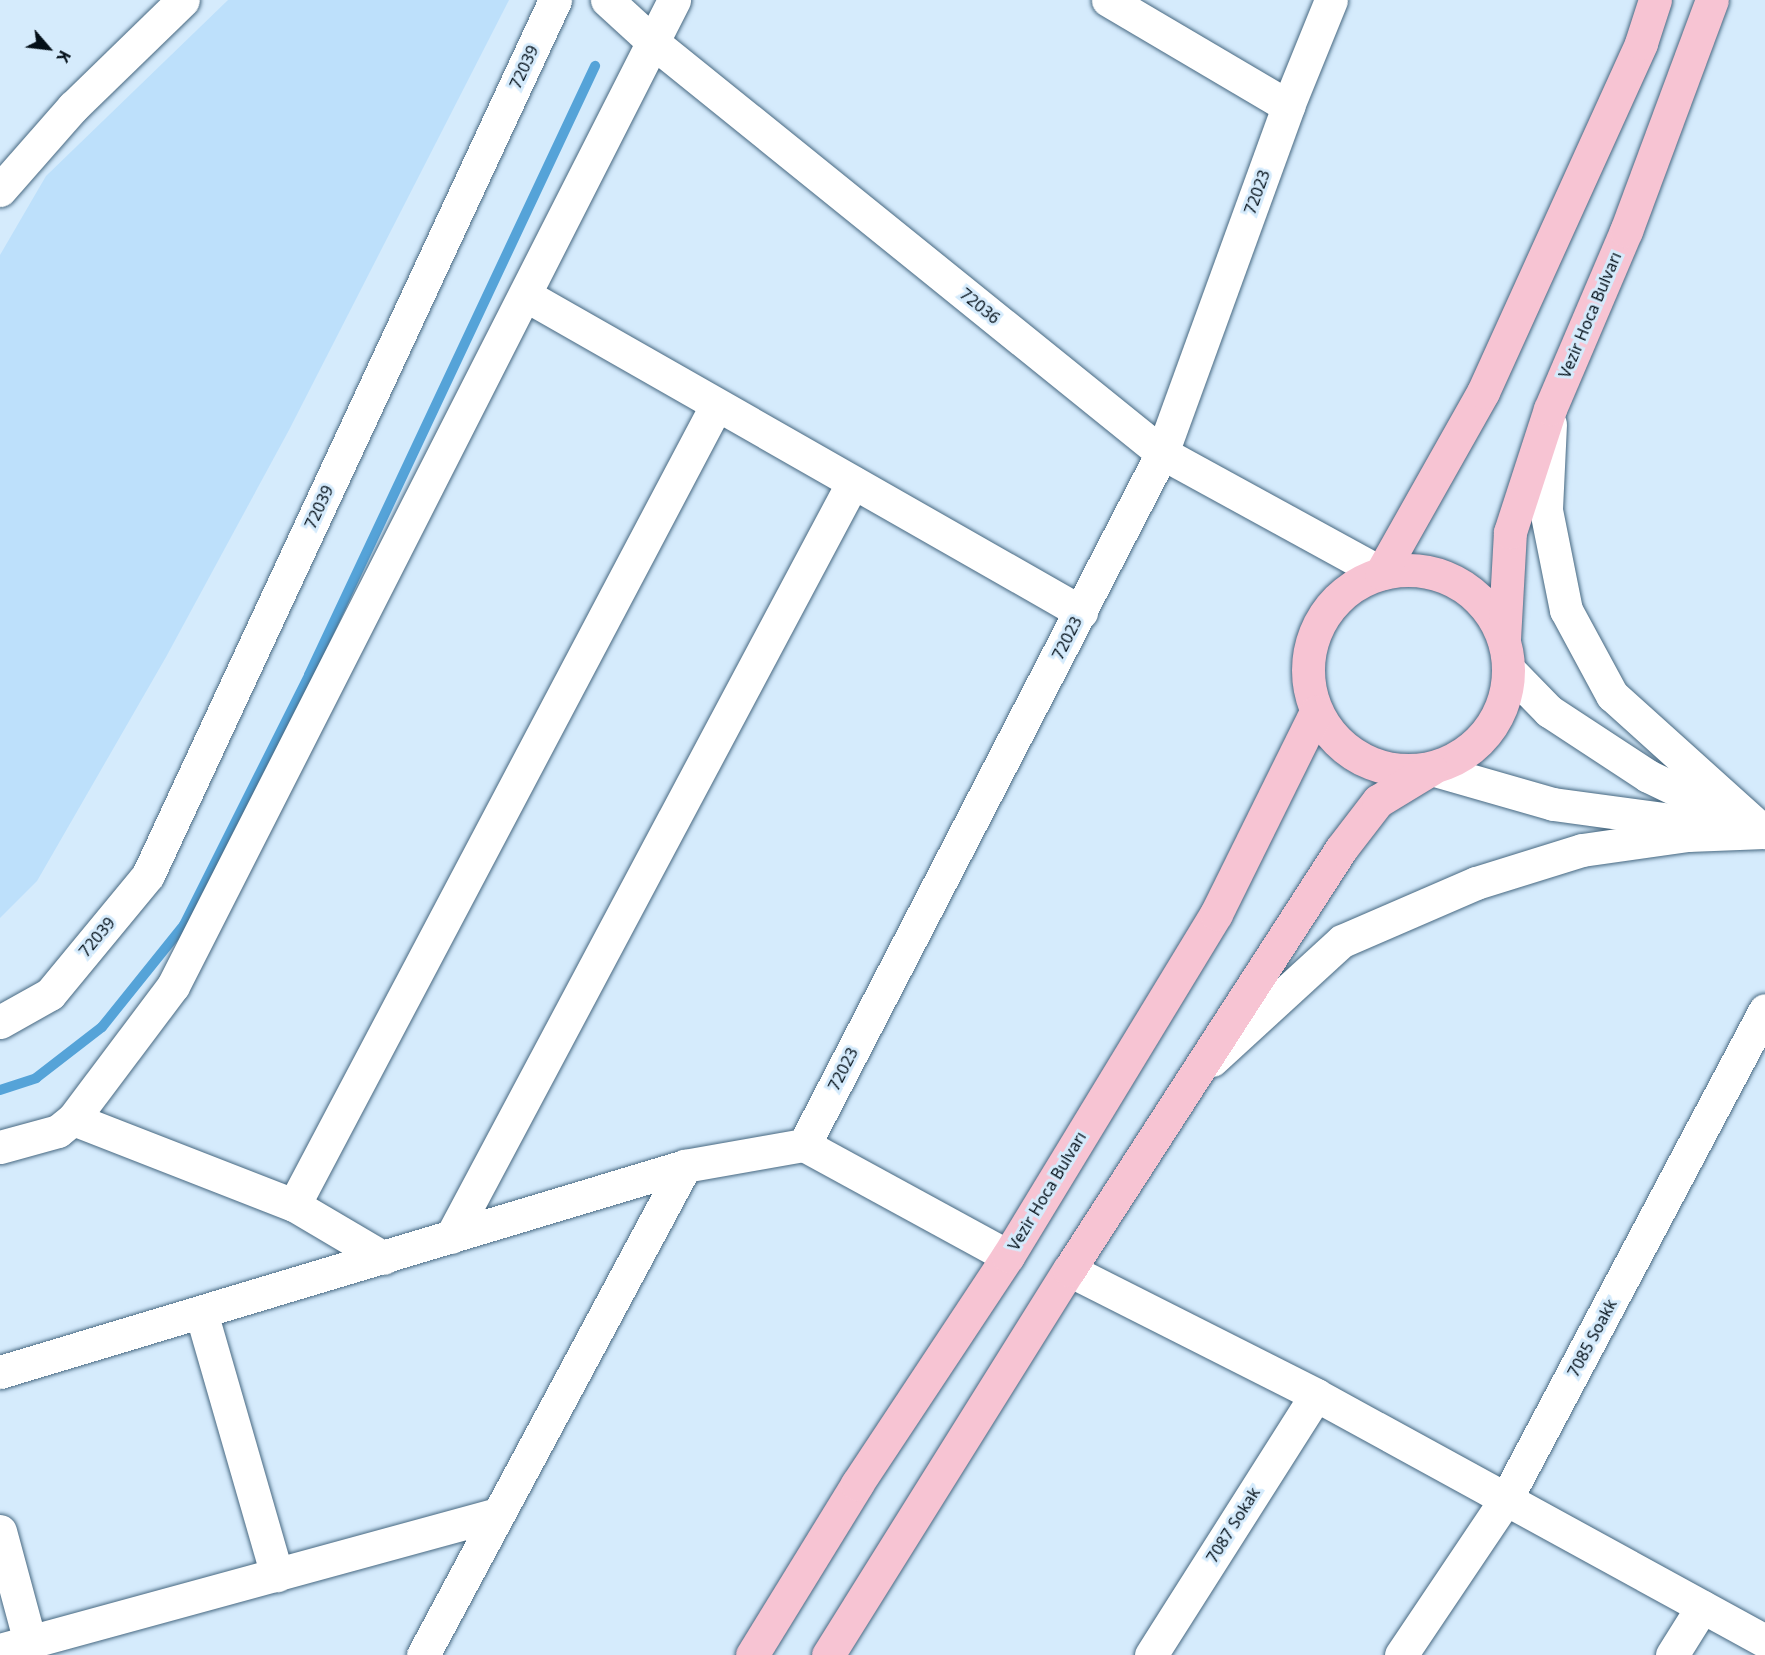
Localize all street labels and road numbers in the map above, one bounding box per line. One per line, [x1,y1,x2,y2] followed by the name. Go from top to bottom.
[506,42,542,92] street label: 72039
[1240,167,1274,217] street label: 72023
[1555,249,1625,381] street label: Vezir Hoca Bulvarı
[956,284,1004,328] street label: 72036
[301,482,337,532] street label: 72039
[1048,613,1086,663] street label: 72023
[75,913,119,961] street label: 72039
[824,1044,862,1094] street label: 72023
[1004,1128,1090,1254] street label: Vezir Hoca Bulvarı
[1564,1296,1620,1380] street label: 7085 Soakk
[1202,1484,1264,1566] street label: 7087 Sokak

